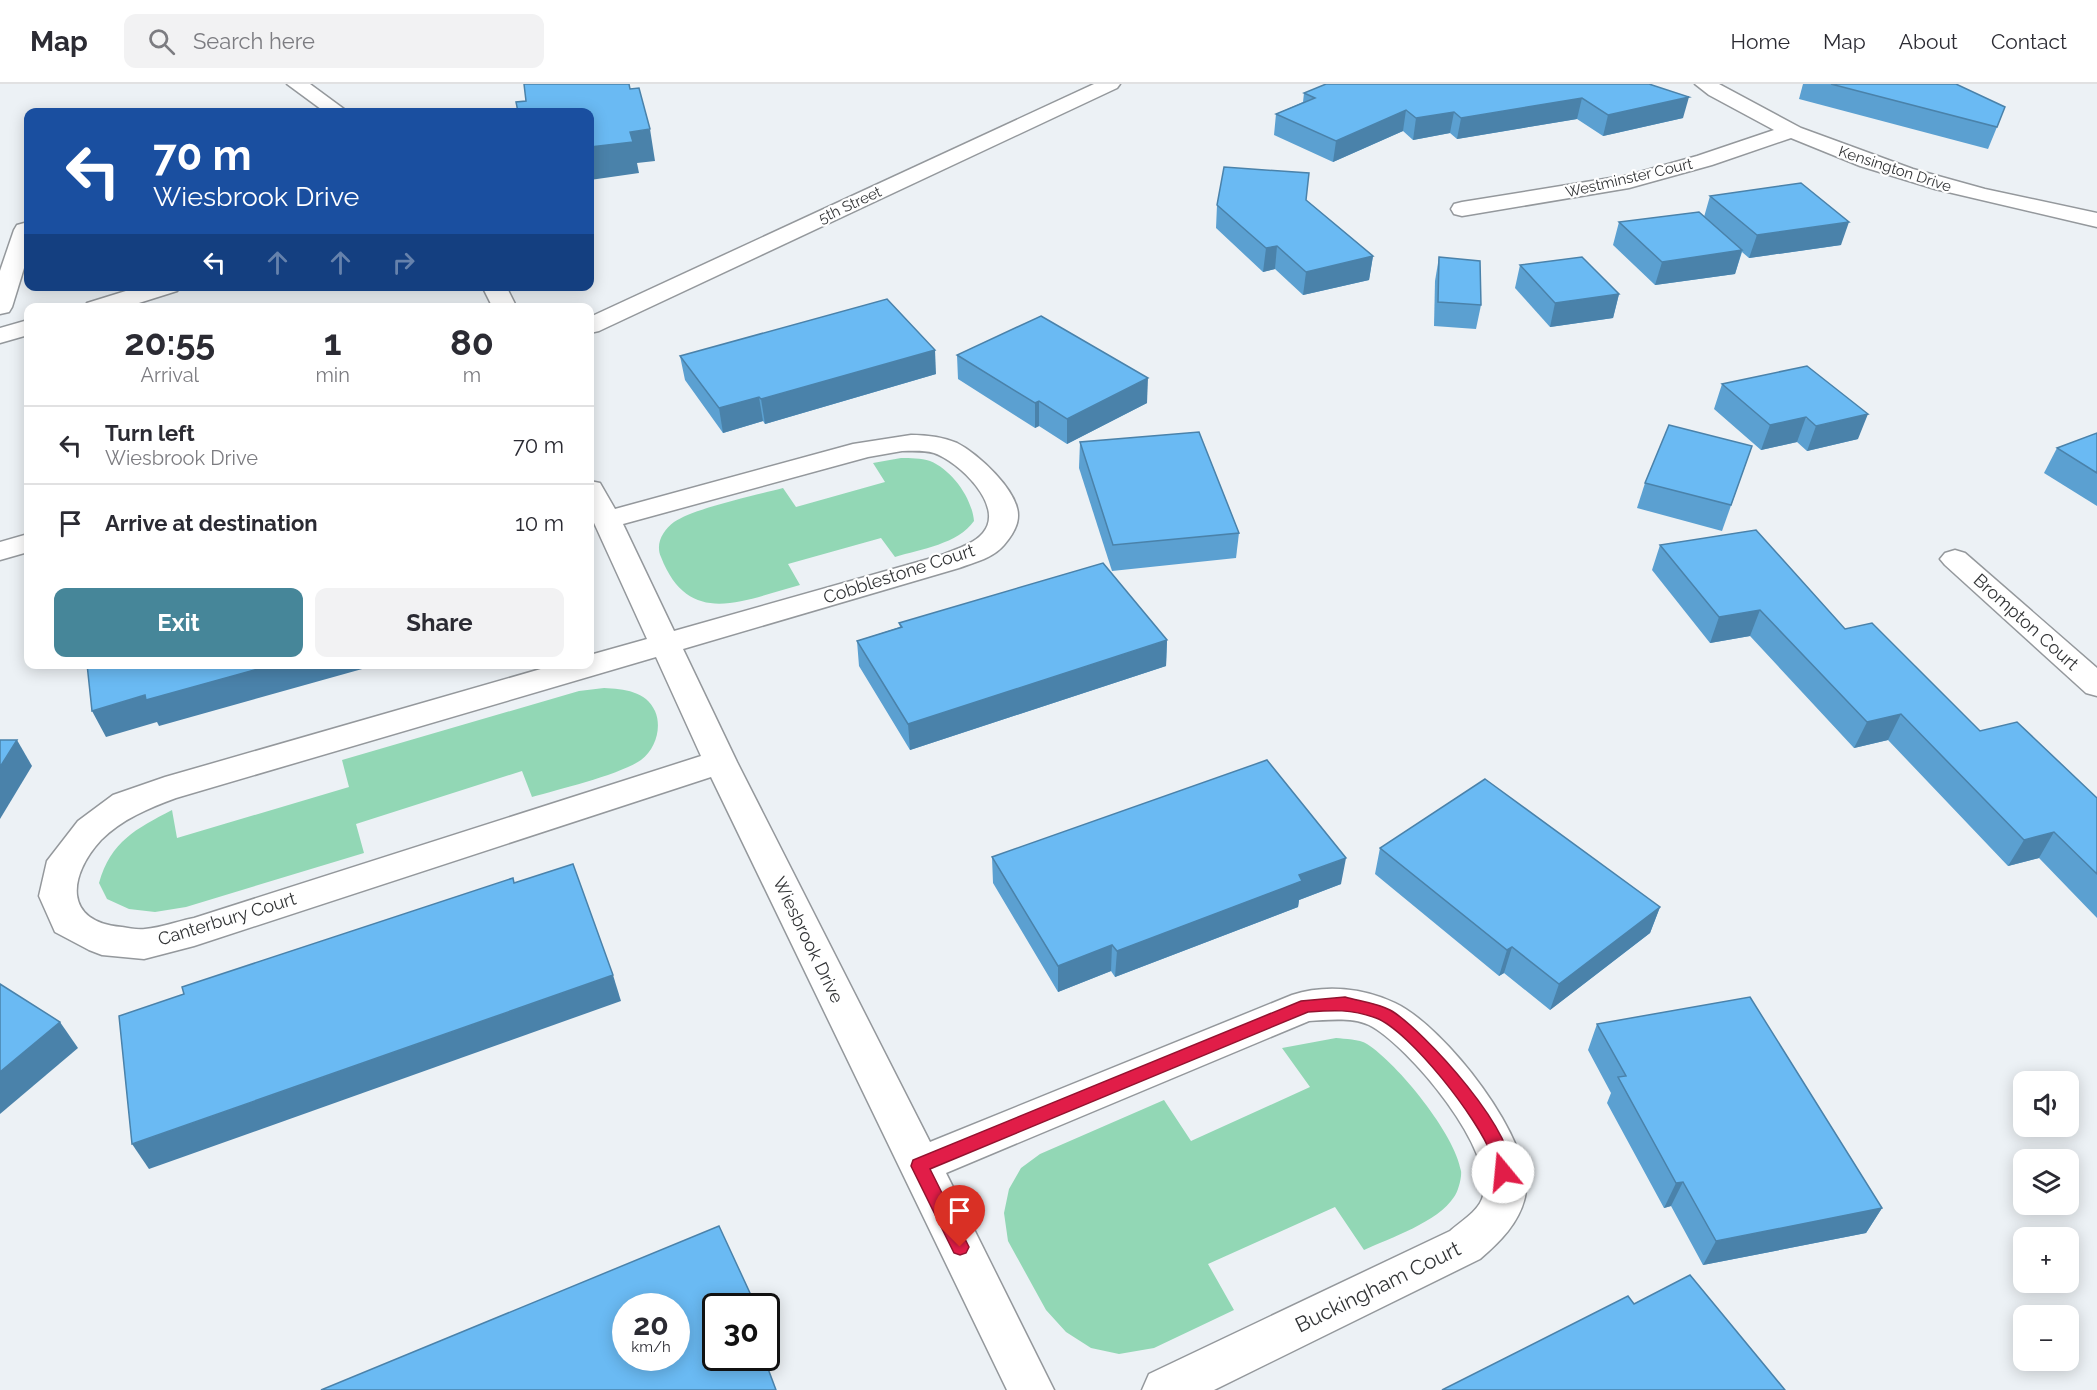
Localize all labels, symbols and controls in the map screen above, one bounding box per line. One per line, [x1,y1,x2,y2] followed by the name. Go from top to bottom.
[124,14,544,68] search box
[30,25,88,58] text: Map
[145,25,178,58] icon: search
[193,28,315,54] text: Search here
[1731,29,1790,54] text: Home
[1823,29,1866,54] text: Map
[1899,29,1958,54] text: About
[1991,29,2067,54] text: Contact
[153,131,252,180] text: 70 m
[54,132,132,210] icon: left
[1836,142,1954,196] street label: Kensington Drive
[1564,155,1694,201] street label: Westminster Court
[153,181,359,212] text: Wiesbrook Drive
[816,183,884,227] street label: 5th Street
[198,246,231,279] icon: left
[261,246,294,279] icon: ahead
[324,246,357,279] icon: ahead
[387,246,420,279] icon: right
[124,321,215,363] text: 20:55
[324,321,342,363] text: 1
[450,321,494,363] text: 80
[140,363,199,387] text: Arrival
[315,363,350,387] text: min
[463,363,481,387] text: m
[105,420,195,446] text: Turn left
[54,429,87,462] icon: left
[513,432,564,458] text: 70 m
[105,446,258,470] text: Wiesbrook Drive
[54,507,87,540] icon: arrive
[105,510,318,536] text: Arrive at destination
[515,510,564,536] text: 10 m
[821,539,977,608] street label: Cobblestone Court
[1970,569,2083,674] street label: Brompton Court
[54,588,303,657] button: Exit
[315,588,564,657] button: Share
[769,873,848,1007] street label: Wiesbrook Drive
[155,888,298,950] street label: Canterbury Court
[2013,1071,2079,1371] map controls
[2013,1071,2079,1137] button: sound
[1471,1140,1535,1204] position arrow
[2013,1149,2079,1215] button: layers
[934,1185,985,1247] pin
[943,1194,976,1227] icon: arrive
[2013,1227,2079,1293] button: +
[1291,1236,1465,1337] street label: Buckingham Court
[702,1293,780,1371] speed limit sign: 30
[2013,1305,2079,1371] button: −
[633,1307,669,1342] text: 20
[631,1338,671,1356] text: km/h

